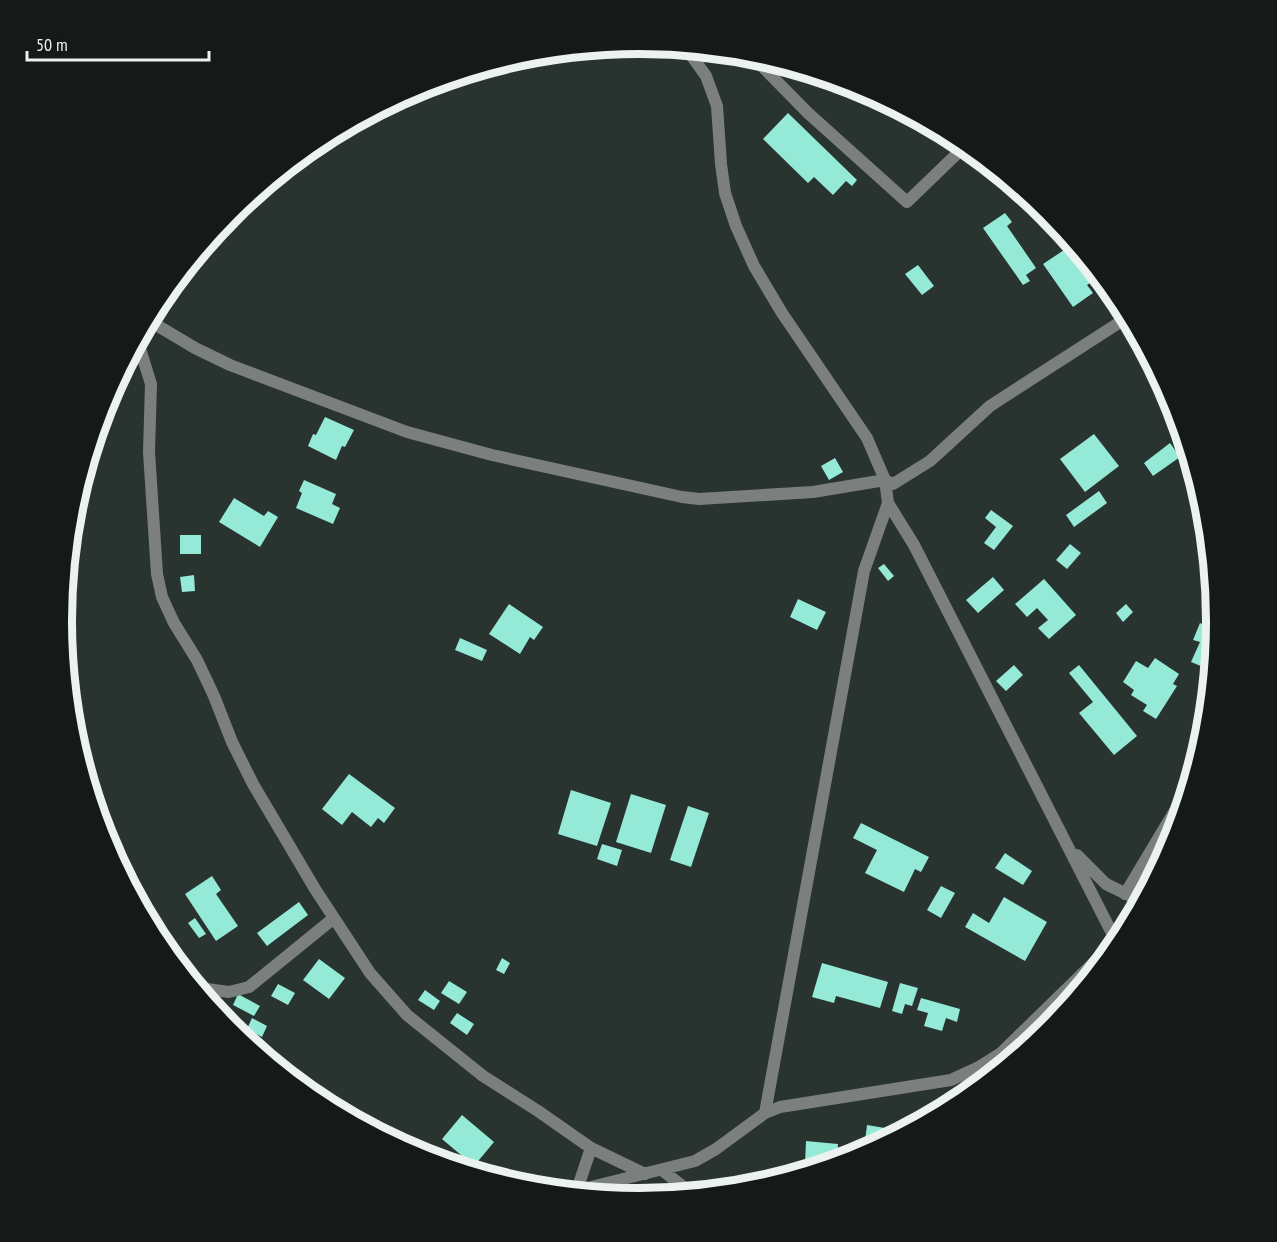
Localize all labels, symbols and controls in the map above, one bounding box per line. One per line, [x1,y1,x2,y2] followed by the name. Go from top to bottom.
[27,24,208,62] scale bar
[36,33,68,56] text: 50 m

